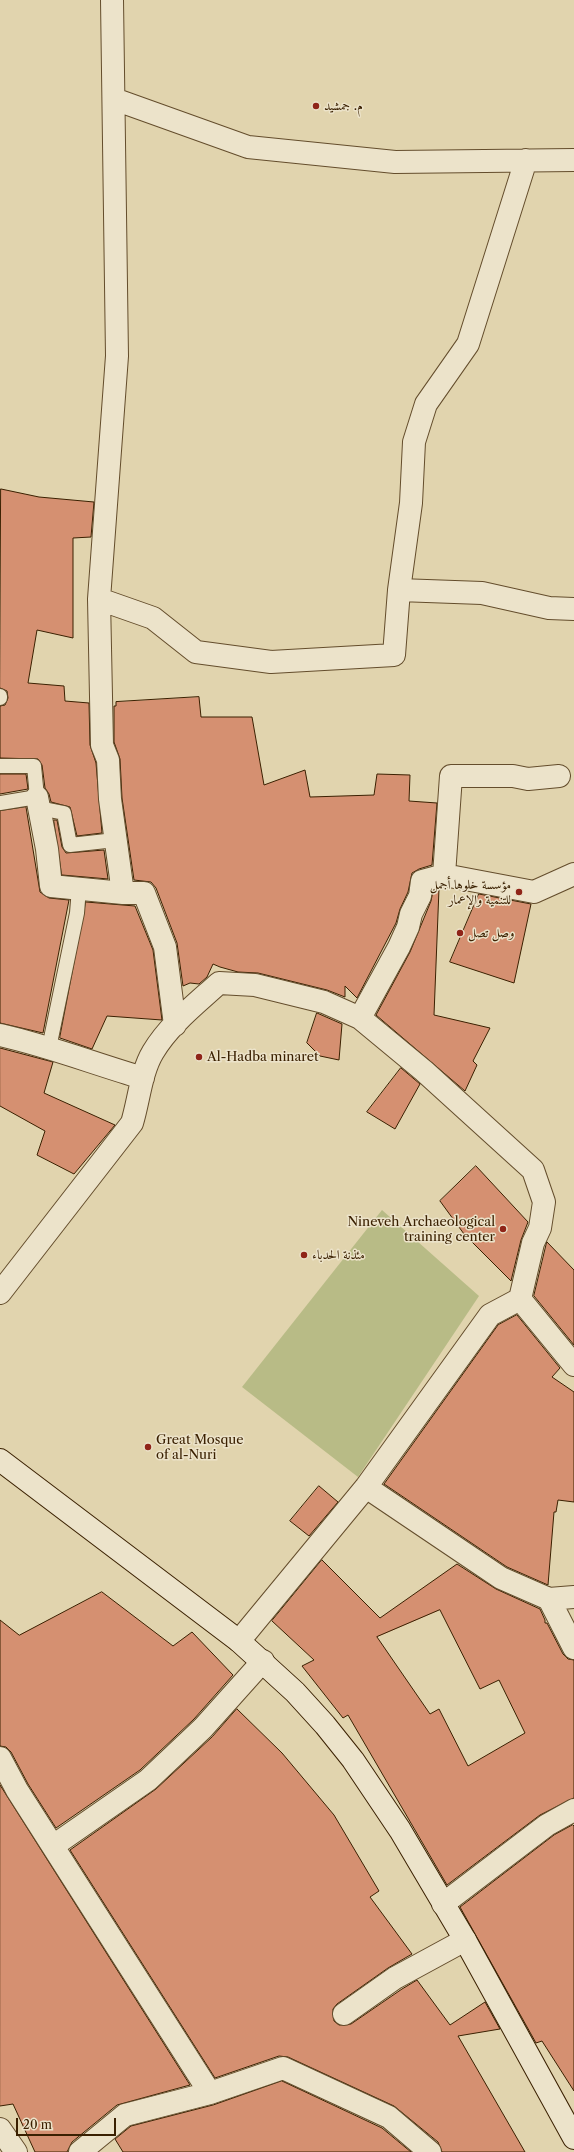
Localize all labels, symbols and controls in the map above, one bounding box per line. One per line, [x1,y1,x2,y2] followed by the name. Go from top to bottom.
[324,98,363,114] place label: م. جمشيد
[311,101,321,111] marker: م. جمشيد
[430,877,511,908] place label: مؤسسة خلوها أجمل للتنمية والإعمار
[514,887,524,897] marker: مؤسسة خلوها أجمل للتنمية والإعمار
[468,925,514,941] place label: وصل تصل
[455,928,465,938] marker: وصل تصل
[207,1049,319,1065] place label: Al-Hadba minaret
[194,1052,204,1062] marker: Al-Hadba minaret
[347,1214,495,1245] place label: Nineveh Archaeological training center
[498,1224,508,1234] marker: Nineveh Archaeological training center
[312,1247,365,1263] place label: مئذنة الحدباء
[299,1250,309,1260] marker: مئذنة الحدباء
[156,1432,244,1463] place label: Great Mosque of al-Nuri
[143,1442,153,1452] marker: Great Mosque of al-Nuri
[18,2110,118,2136] scale bar
[23,2117,52,2132] text: 20 m

